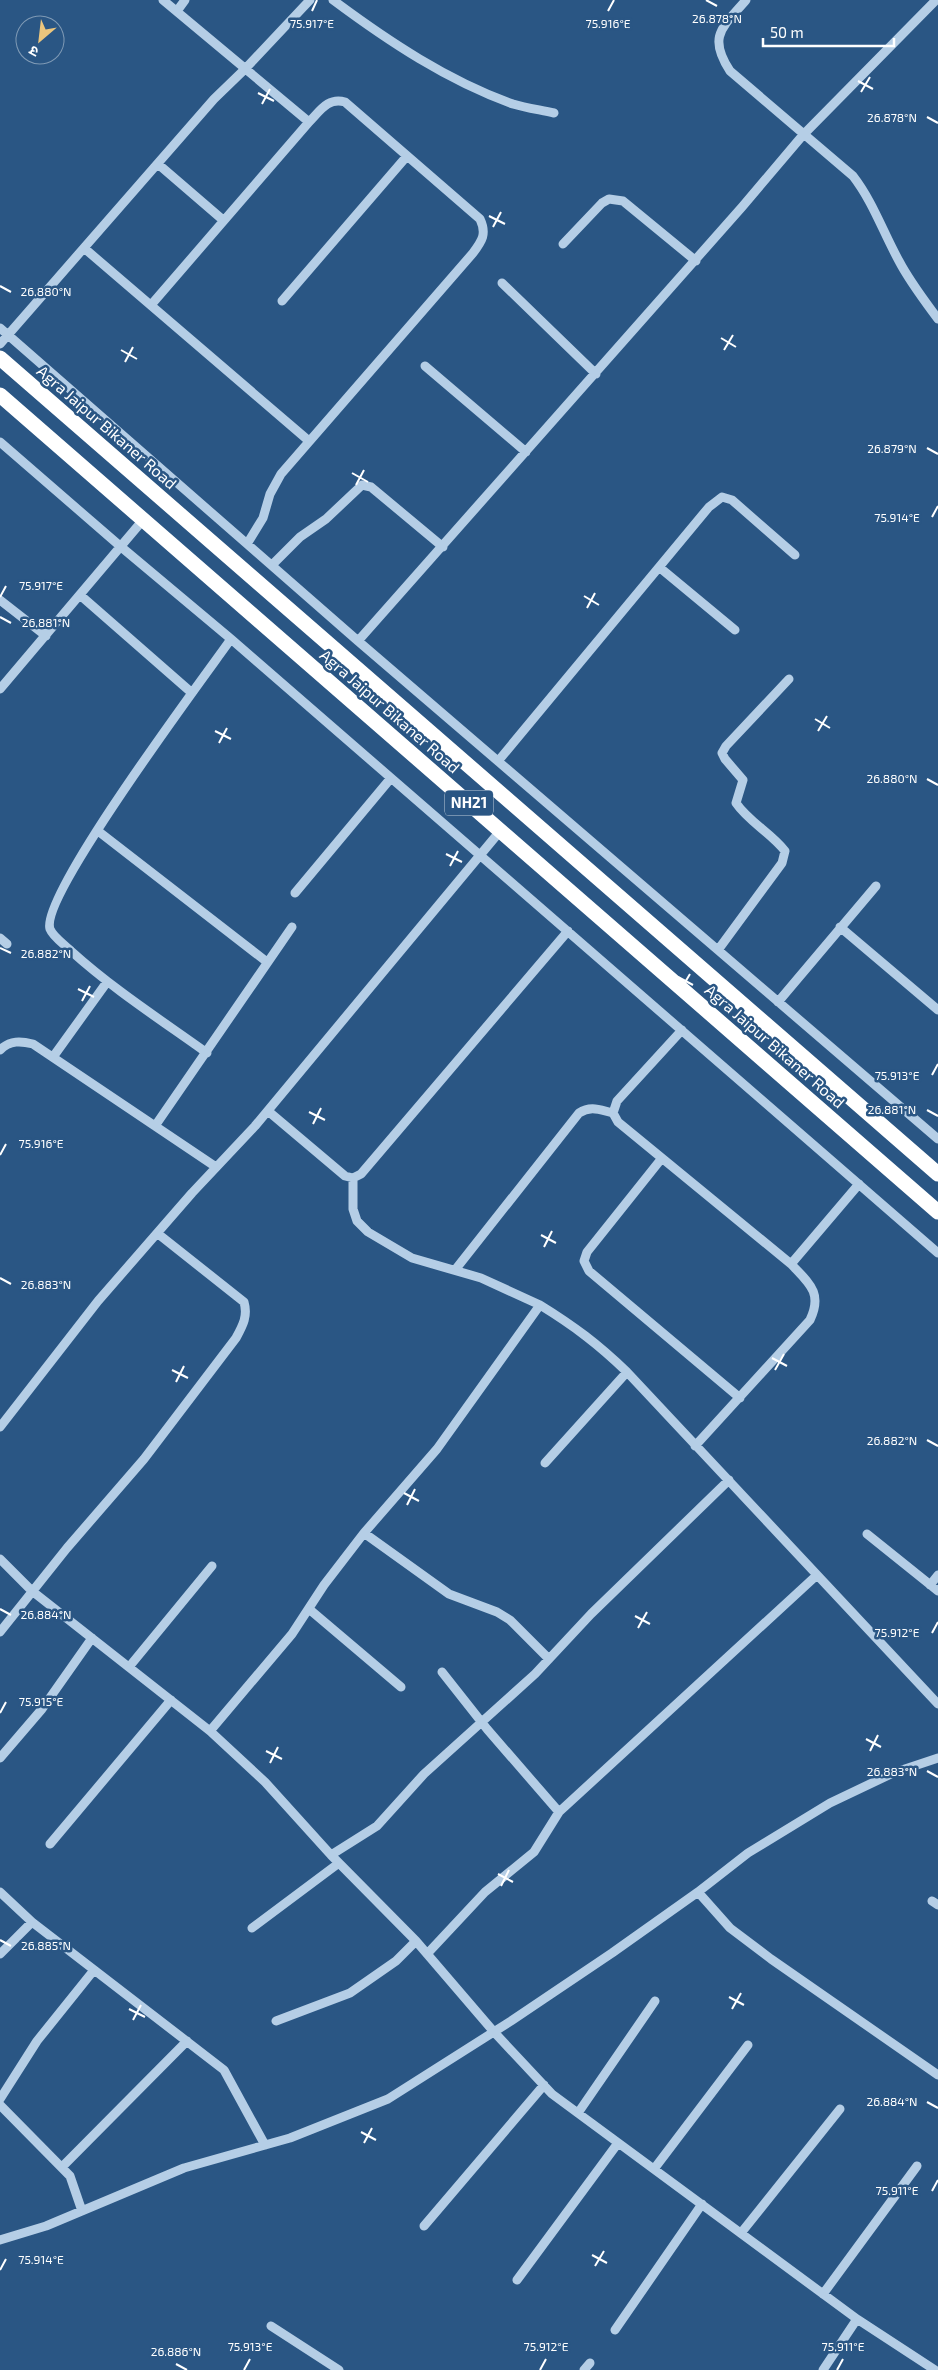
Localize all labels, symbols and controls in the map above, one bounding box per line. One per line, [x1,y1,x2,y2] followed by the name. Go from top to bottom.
[692,11,742,25] text: 26.878°N
[15,15,65,65] north arrow
[763,15,894,47] scale bar
[290,16,334,30] text: 75.917°E
[586,16,631,30] text: 75.916°E
[770,23,804,41] text: 50 m
[25,42,41,61] text: उ
[867,110,917,124] text: 26.878°N
[21,284,71,298] text: 26.880°N
[34,361,181,492] street label: Agra Jaipur Bikaner Road
[867,441,917,455] text: 26.879°N
[874,510,920,524] text: 75.914°E
[19,578,63,592] text: 75.917°E
[22,615,70,629] text: 26.881°N
[317,645,464,776] street label: Agra Jaipur Bikaner Road
[867,771,917,785] text: 26.880°N
[445,790,493,816] road number: NH21
[21,946,71,960] text: 26.882°N
[702,980,849,1111] street label: Agra Jaipur Bikaner Road
[875,1068,920,1082] text: 75.913°E
[868,1102,916,1116] text: 26.881°N
[19,1136,64,1150] text: 75.916°E
[21,1277,71,1291] text: 26.883°N
[867,1433,917,1447] text: 26.882°N
[20,1607,72,1621] text: 26.884°N
[875,1625,920,1639] text: 75.912°E
[19,1694,64,1708] text: 75.915°E
[867,1764,917,1778] text: 26.883°N
[21,1938,71,1952] text: 26.885°N
[866,2094,918,2108] text: 26.884°N
[876,2183,919,2197] text: 75.911°E
[18,2252,64,2266] text: 75.914°E
[228,2339,273,2353] text: 75.913°E
[524,2339,569,2353] text: 75.912°E
[822,2339,865,2353] text: 75.911°E
[151,2344,201,2358] text: 26.886°N

